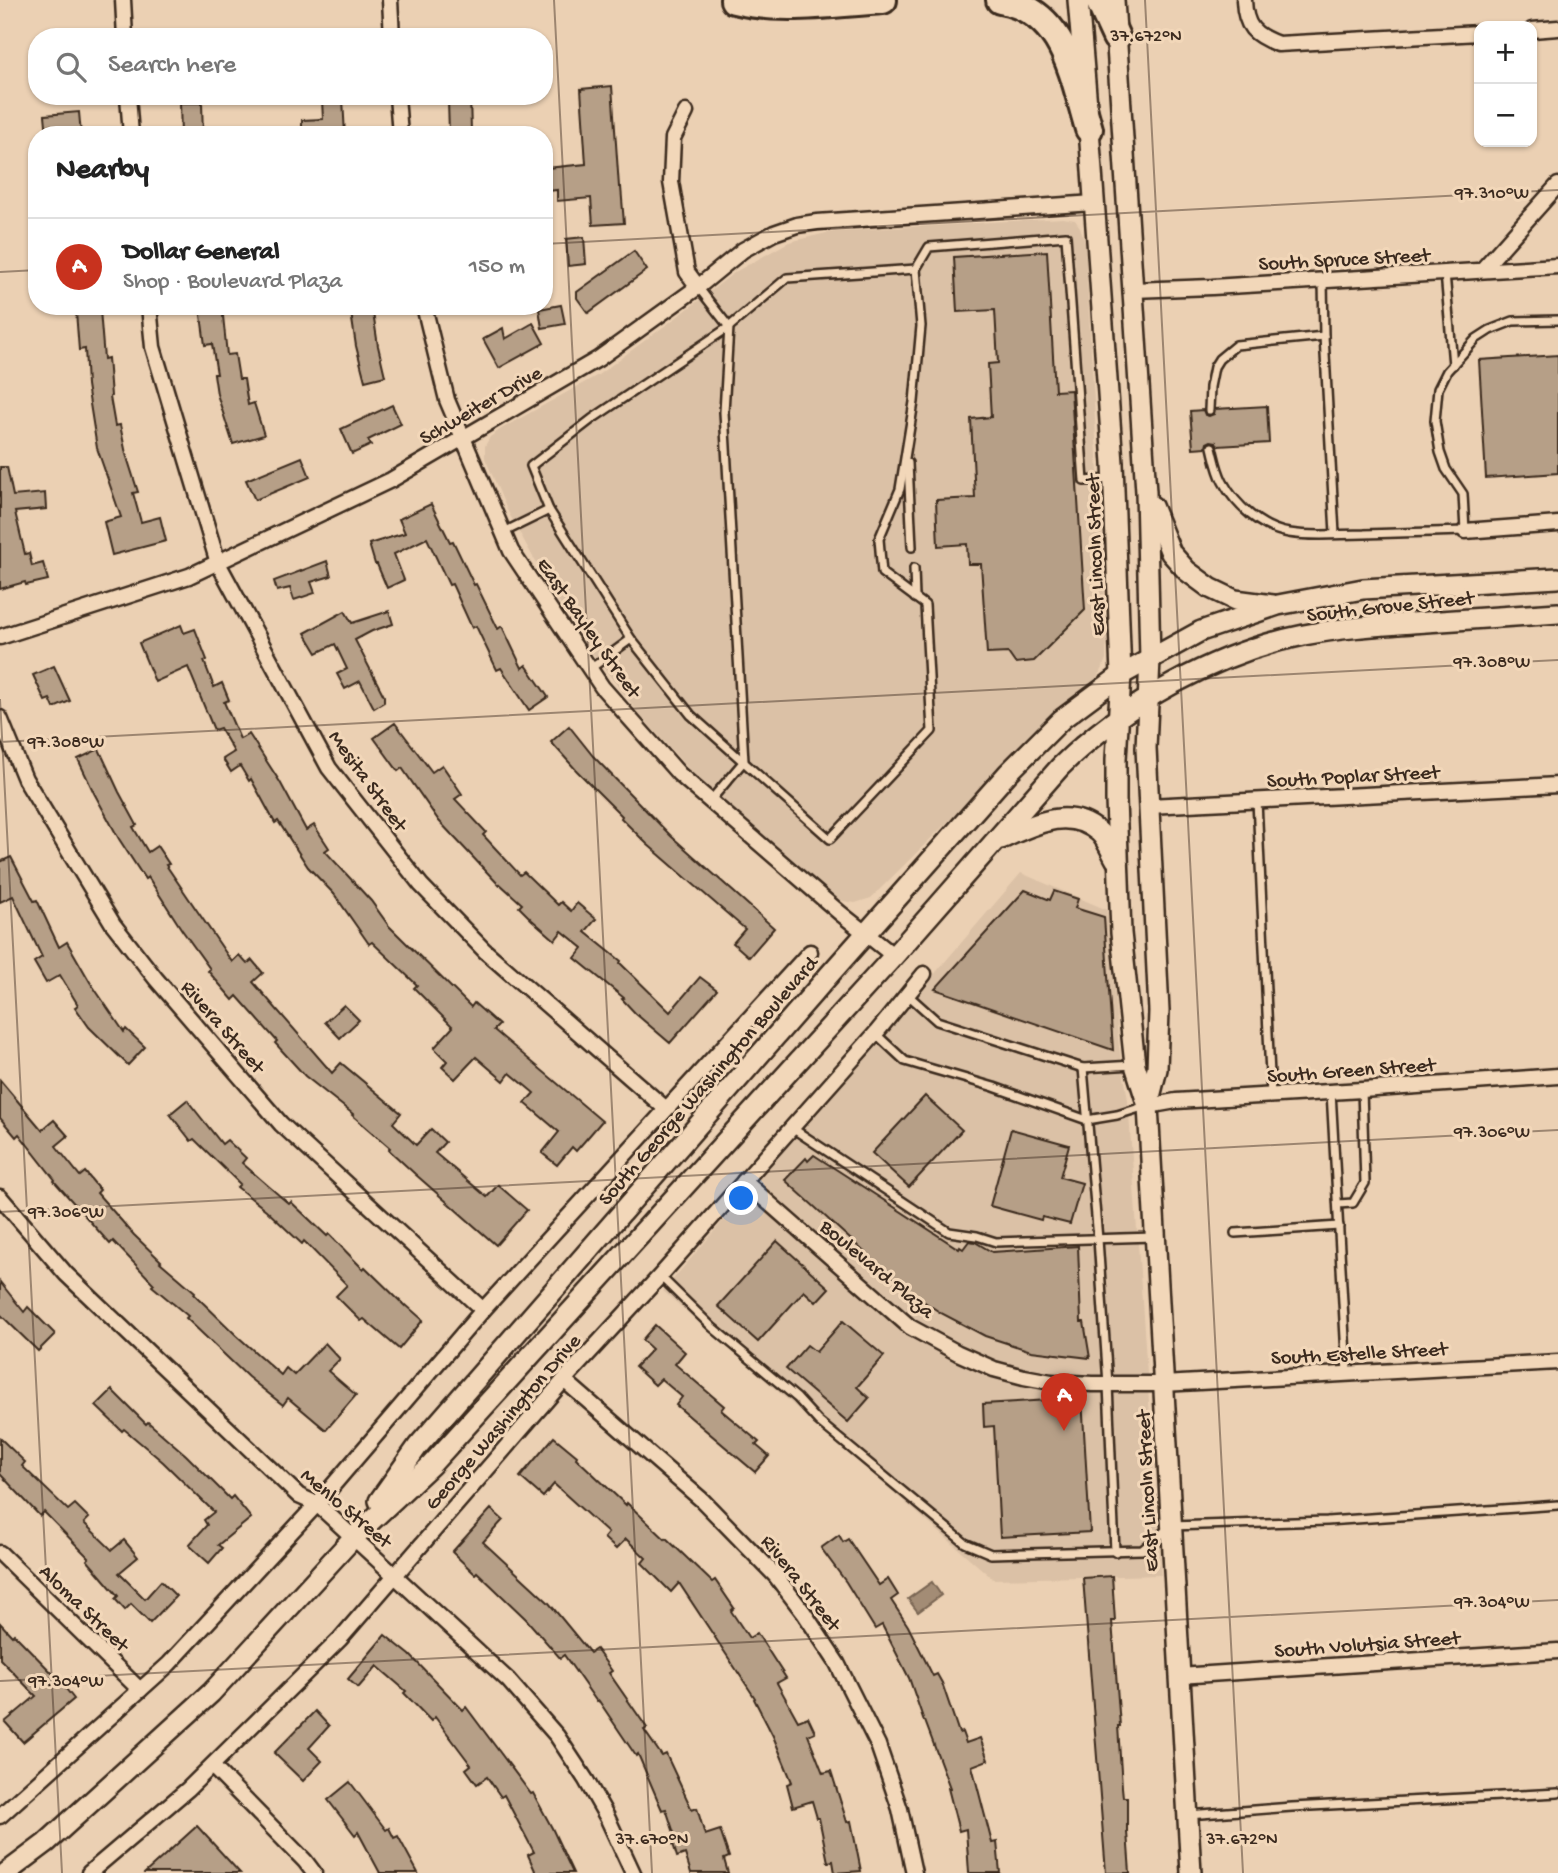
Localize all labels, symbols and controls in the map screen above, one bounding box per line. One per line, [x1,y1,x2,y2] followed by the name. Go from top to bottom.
[1474,21,1537,147] map controls
[1474,21,1537,84] button: +
[1109,27,1182,48] text: 37.672°N
[28,28,553,105] search box
[52,48,90,86] icon: search
[108,51,236,82] text: Search here
[1474,84,1537,147] button: −
[56,154,149,189] text: Nearby
[1454,184,1529,205] text: 97.310°W
[123,238,280,269] text: Dollar General
[1258,244,1433,278] street label: South Spruce Street
[72,254,86,281] text: A
[469,254,525,281] text: 150 m
[123,269,342,296] text: Shop · Boulevard Plaza
[416,361,549,452] street label: Schweiter Drive
[1082,471,1113,636] street label: East Lincoln Street
[529,554,646,706] street label: East Bayley Street
[1306,587,1478,630] street label: South Grove Street
[1453,653,1530,674] text: 97.308°W
[321,727,413,839] street label: Mesita Street
[27,733,104,754] text: 97.308°W
[1266,761,1443,796] street label: South Poplar Street
[594,951,826,1212] street label: South George Washington Boulevard
[174,976,270,1082] street label: Rivera Street
[1266,1054,1439,1091] street label: South Green Street
[1453,1123,1530,1144] text: 97.306°W
[724,1181,758,1215] your location
[27,1203,104,1224] text: 97.306°W
[813,1215,939,1327] street label: Boulevard Plaza
[421,1329,589,1517] street label: George Washington Drive
[1270,1338,1450,1373] street label: South Estelle Street
[1041,1373,1087,1431] pin: A
[1133,1407,1166,1572] street label: East Lincoln Street
[294,1464,397,1557] street label: Menlo Street
[754,1531,846,1639] street label: Rivera Street
[32,1560,135,1660] street label: Aloma Street
[1453,1593,1530,1614] text: 97.304°W
[1274,1627,1463,1665] street label: South Volutsia Street
[27,1672,104,1693] text: 97.304°W
[615,1830,688,1851] text: 37.670°N
[1205,1830,1278,1851] text: 37.672°N

